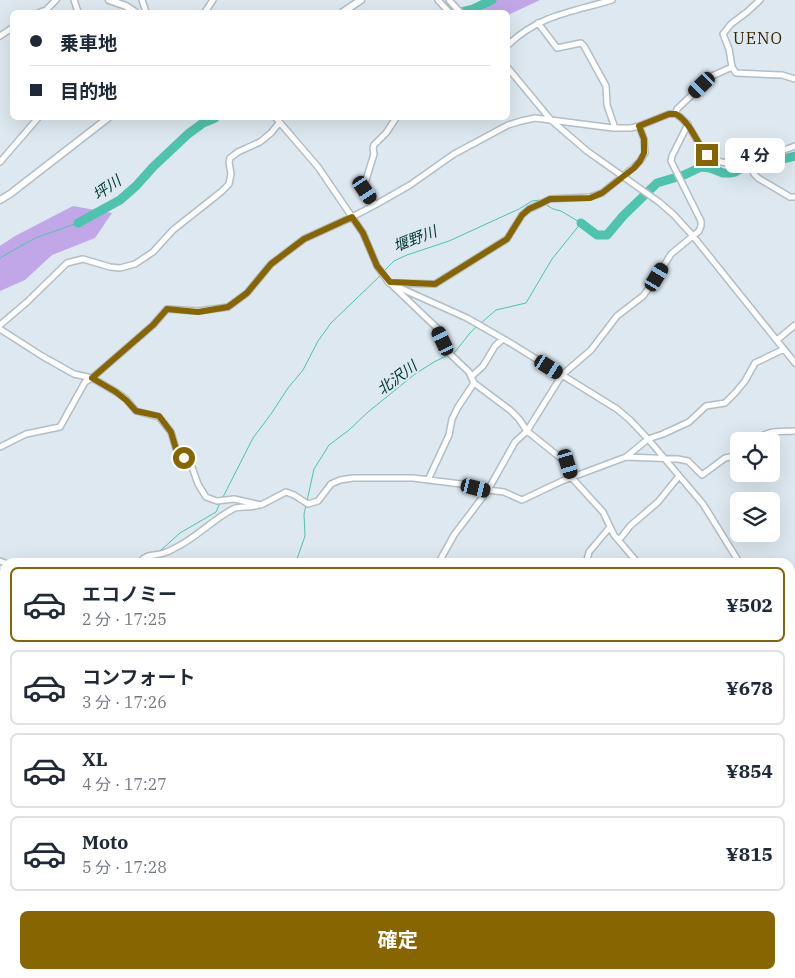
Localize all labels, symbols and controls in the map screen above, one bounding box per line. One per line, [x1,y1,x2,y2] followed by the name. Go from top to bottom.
[733,28,783,48] district label: UENO
[60,31,117,55] text: 乗車地
[685,69,718,101] car
[60,79,117,103] text: 目的地
[724,138,784,172] callout: 4 分
[696,144,718,166] route end
[740,145,770,165] text: 4 分
[89,170,126,204] water label: 坪川
[350,173,379,207] car
[390,221,441,255] water label: 堰野川
[642,260,671,294] car
[429,324,456,358] car
[532,353,565,381] car
[373,355,422,399] water label: 北沢川
[730,432,780,542] map controls
[730,432,780,482] button: locate
[173,447,195,469] route start
[556,447,579,481] car
[459,477,492,499] car
[730,492,780,542] button: layers
[22,582,67,627] icon: car
[82,582,177,606] text: エコノミー
[726,593,773,617] text: ¥502
[82,609,167,629] text: 2 分 · 17:25
[22,665,67,710] icon: car
[82,665,195,689] text: コンフォート
[726,676,773,700] text: ¥678
[82,692,167,712] text: 3 分 · 17:26
[82,747,108,771] text: XL
[22,748,67,793] icon: car
[726,759,773,783] text: ¥854
[82,774,167,794] text: 4 分 · 17:27
[82,830,128,854] text: Moto
[22,831,67,876] icon: car
[726,842,773,866] text: ¥815
[82,857,167,877] text: 5 分 · 17:28
[20,911,775,969] button: 確定

